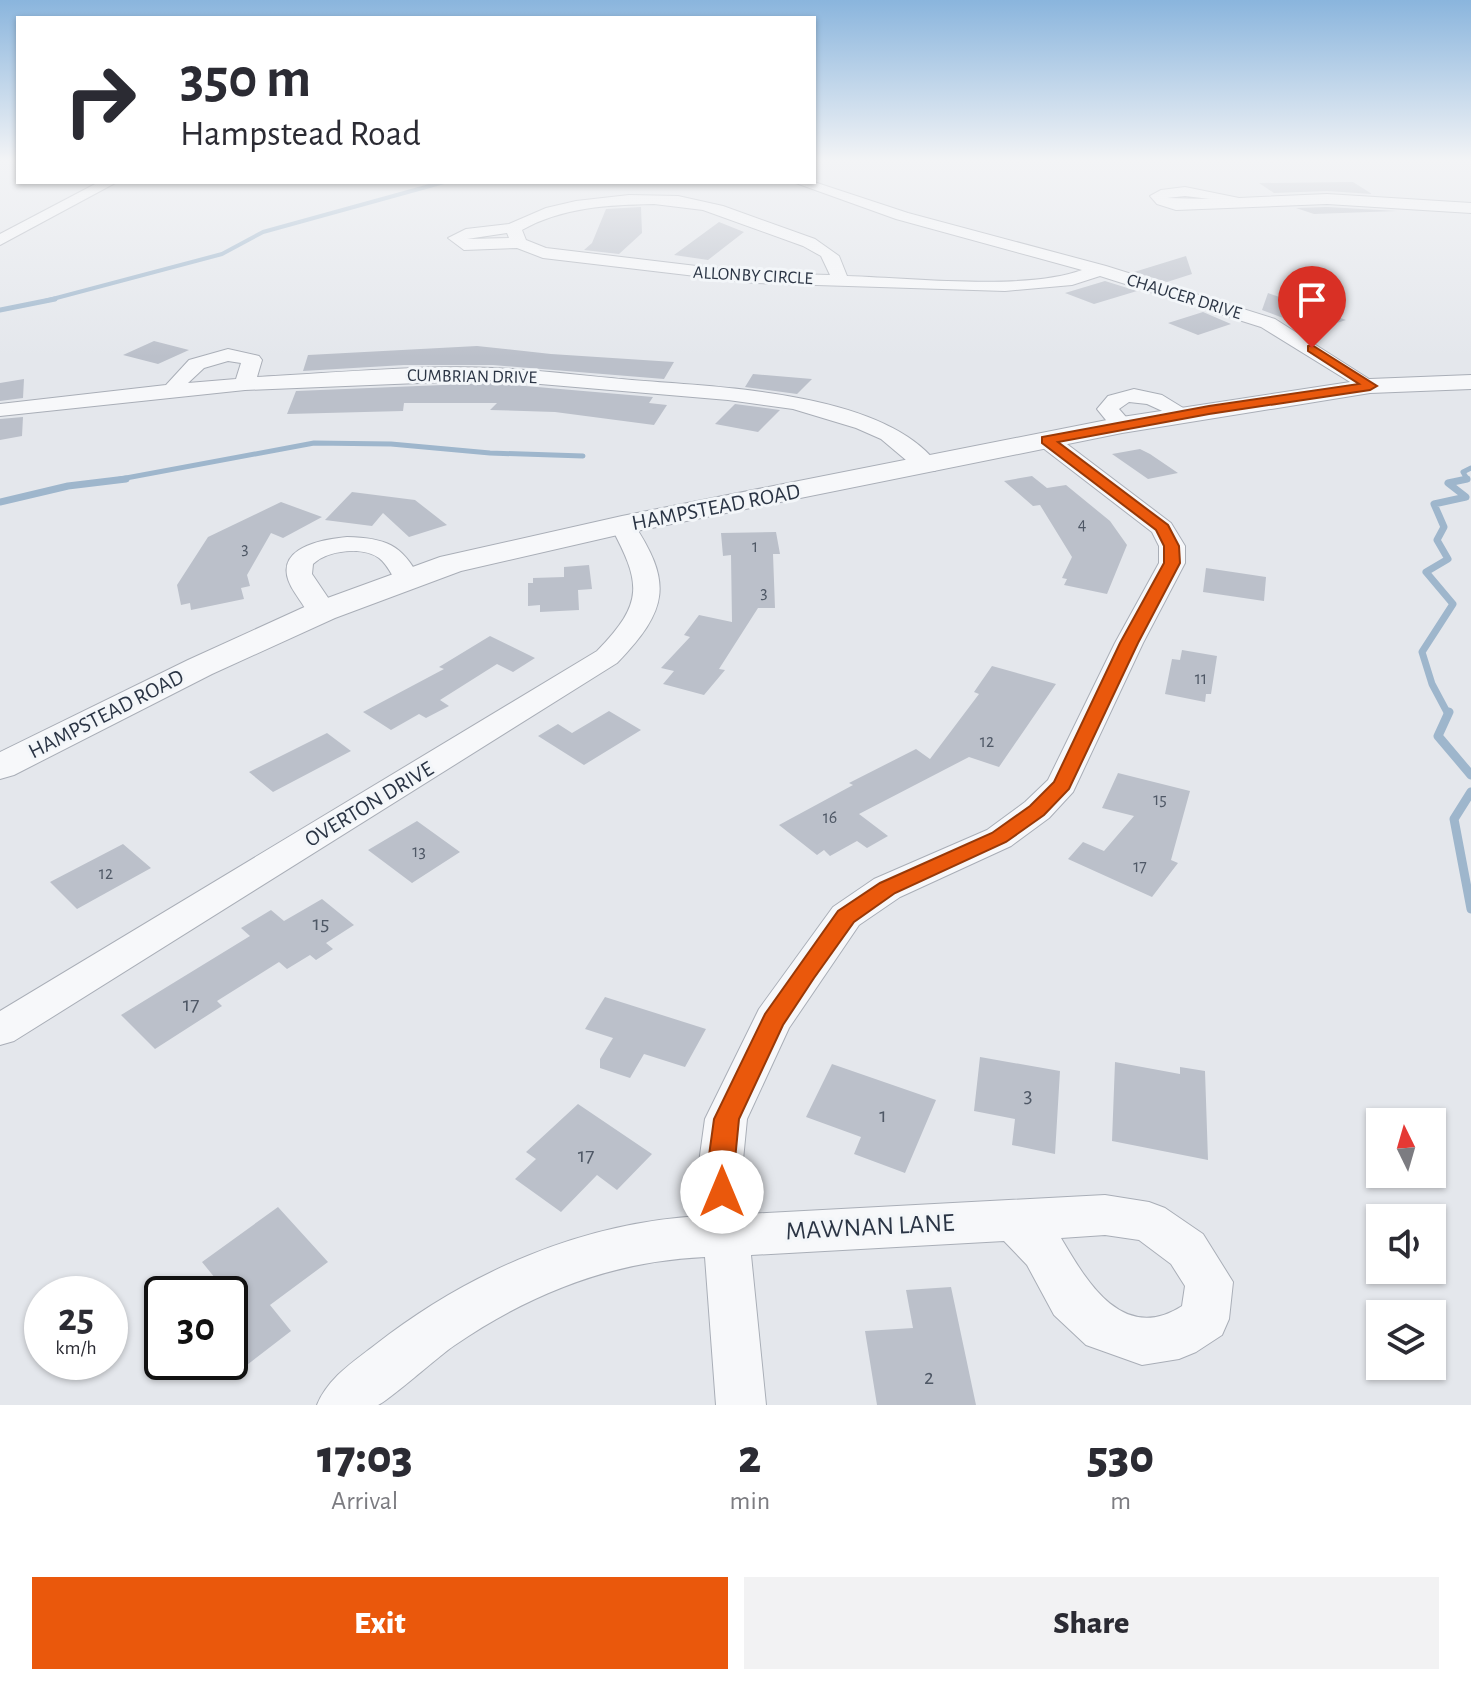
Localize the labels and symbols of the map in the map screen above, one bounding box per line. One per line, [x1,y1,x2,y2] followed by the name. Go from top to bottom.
[693,264,814,288] street label: ALLONBY CIRCLE
[1278,266,1346,348] pin
[1124,271,1244,323] street label: CHAUCER DRIVE
[407,367,537,387] street label: CUMBRIAN DRIVE
[630,480,802,534] street label: HAMPSTEAD ROAD
[1078,516,1087,534] house number: 4
[752,538,758,556] house number: 1
[241,540,249,558] house number: 3
[760,584,768,602] house number: 3
[25,665,187,763] street label: HAMPSTEAD ROAD
[1195,670,1207,688] house number: 11
[980,733,994,751] house number: 12
[301,757,437,851] street label: OVERTON DRIVE
[1153,791,1167,809] house number: 15
[823,809,837,827] house number: 16
[412,843,426,861] house number: 13
[1133,858,1147,876] house number: 17
[99,865,113,883] house number: 12
[313,912,329,934] house number: 15
[183,993,199,1015] house number: 17
[1023,1084,1033,1106] house number: 3
[879,1104,887,1126] house number: 1
[1366,1108,1446,1188] north arrow
[578,1144,594,1166] house number: 17
[680,1150,764,1234] position arrow
[785,1210,955,1244] street label: MAWNAN LANE
[144,1276,248,1380] speed limit sign: 30
[924,1366,934,1388] house number: 2

